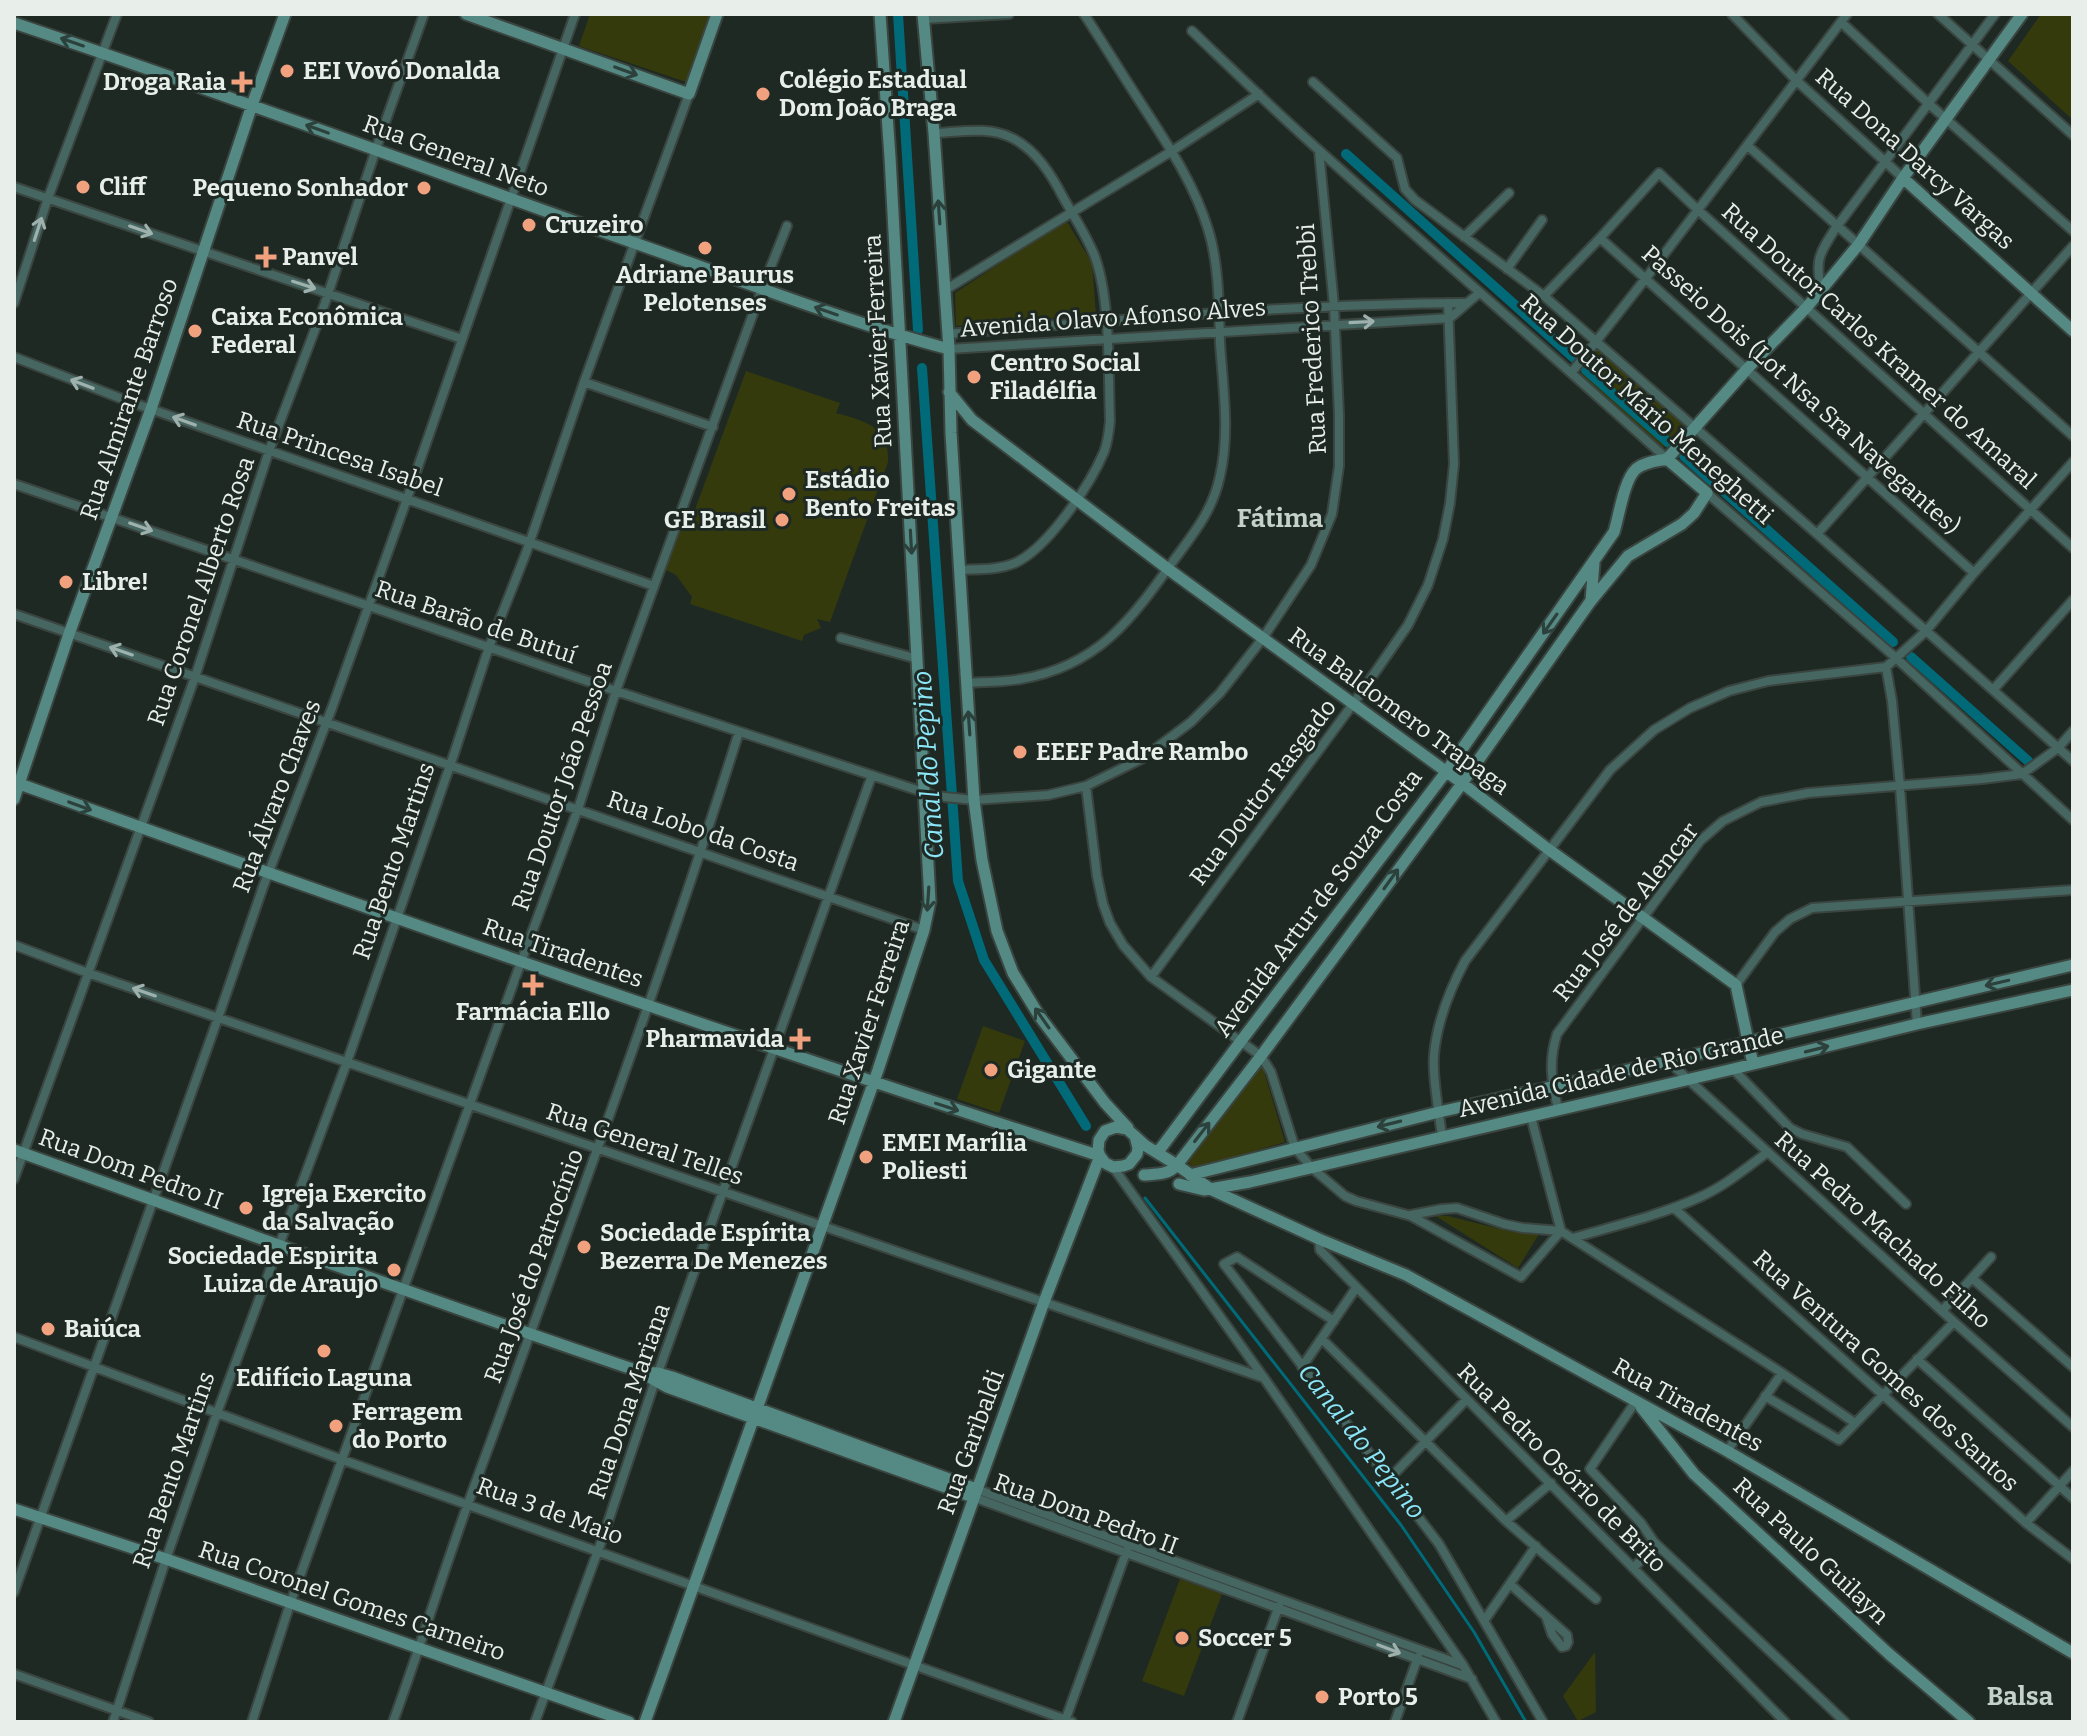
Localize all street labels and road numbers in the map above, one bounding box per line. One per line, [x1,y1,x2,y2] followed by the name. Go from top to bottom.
[1810,63,2020,255] street label: Rua Dona Darcy Vargas
[359,109,553,203] street label: Rua General Neto
[1716,197,2042,495] street label: Rua Doutor Carlos Kramer do Amaral
[1292,223,1332,455] street label: Rua Frederico Trebbi
[858,234,898,448] street label: Rua Xavier Ferreira
[1636,240,1966,540] street label: Passeio Dois (Lot Nsa Sra Navegantes)
[74,274,184,524] street label: Rua Almirante Barroso
[1515,288,1779,530] street label: Rua Doutor Mário Meneghetti
[959,293,1267,343] street label: Avenida Olavo Afonso Alves
[233,406,447,502] street label: Rua Princesa Isabel
[142,453,260,729] street label: Rua Coronel Alberto Rosa
[372,574,580,670] street label: Rua Barão de Butuí
[1283,621,1515,801] street label: Rua Baldomero Trapaga
[506,658,618,914] street label: Rua Doutor João Pessoa
[1184,693,1342,891] street label: Rua Doutor Rasgado
[226,695,327,896] street label: Rua Álvaro Chaves
[347,759,441,963] street label: Rua Bento Martins
[1208,764,1428,1042] street label: Avenida Artur de Souza Costa
[603,785,803,877] street label: Rua Lobo da Costa
[1548,817,1705,1007] street label: Rua José de Alencar
[479,913,647,993] street label: Rua Tiradentes
[823,916,915,1128] street label: Rua Xavier Ferreira
[1456,1021,1786,1123] street label: Avenida Cidade de Rio Grande
[543,1097,747,1191] street label: Rua General Telles
[35,1123,227,1215] street label: Rua Dom Pedro II
[1769,1126,1997,1334] street label: Rua Pedro Machado Filho
[479,1145,589,1387] street label: Rua José do Patrocínio
[1748,1245,2024,1497] street label: Rua Ventura Gomes dos Santos
[582,1300,676,1502] street label: Rua Dona Mariana
[1608,1352,1768,1458] street label: Rua Tiradentes
[1452,1358,1672,1578] street label: Rua Pedro Osório de Brito
[932,1366,1010,1518] street label: Rua Garibaldi
[127,1368,221,1572] street label: Rua Bento Martins
[990,1468,1182,1560] street label: Rua Dom Pedro II
[473,1472,627,1550] street label: Rua 3 de Maio
[1728,1472,1894,1630] street label: Rua Paulo Guilayn
[195,1535,509,1667] street label: Rua Coronel Gomes Carneiro

